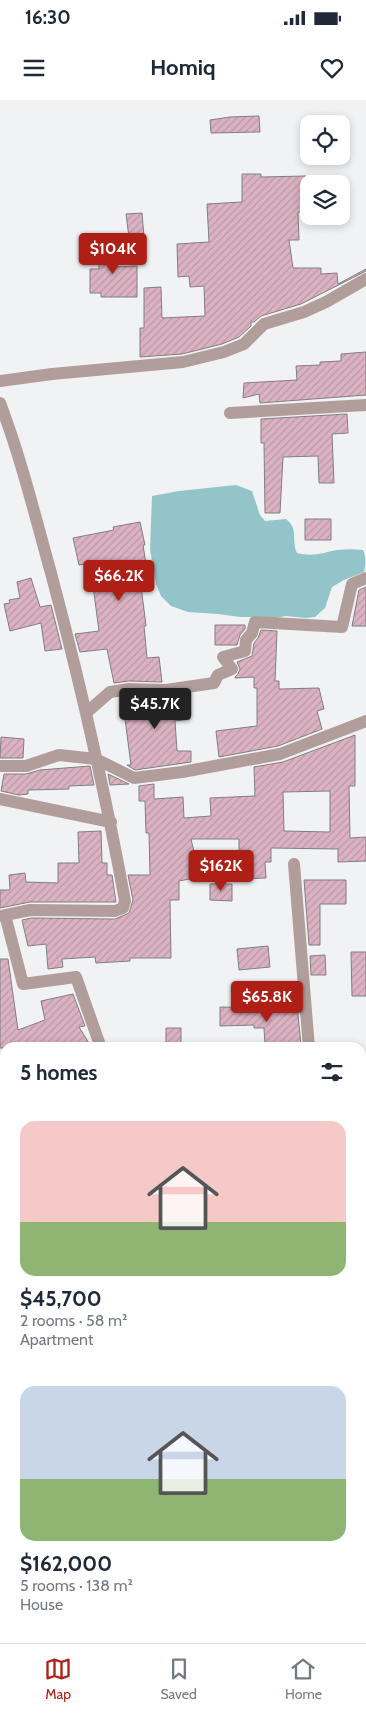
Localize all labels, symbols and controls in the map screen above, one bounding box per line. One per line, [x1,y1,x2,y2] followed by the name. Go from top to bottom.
[25,6,71,29] text: 16:30
[20,54,48,82] icon: menu
[150,54,216,81] text: Homiq
[318,54,346,82] icon: heart
[300,115,350,225] map controls
[300,115,350,165] button: locate
[300,175,350,225] button: layers
[78,232,148,275] pin: $104K
[90,239,136,258] text: $104K
[78,560,160,602] pin: $66.2K
[94,566,144,585] text: $66.2K
[114,688,196,730] pin: $45.7K
[130,694,180,713] text: $45.7K
[186,850,256,892] pin: $162K
[200,856,242,875] text: $162K
[226,980,308,1023] pin: $65.8K
[242,987,292,1006] text: $65.8K
[318,1058,346,1086] icon: filters
[20,1060,98,1085] text: 5 homes
[138,1153,228,1243] icon: home
[20,1286,102,1311] text: $45,700
[20,1311,127,1330] text: 2 rooms · 58 m²
[20,1330,93,1349] text: Apartment
[138,1418,228,1508] icon: home
[20,1551,112,1576] text: $162,000
[20,1576,133,1595] text: 5 rooms · 138 m²
[20,1595,63,1614] text: House
[44,1655,72,1703] tab: Map
[160,1655,197,1703] tab: Saved
[285,1655,322,1703] tab: Home

